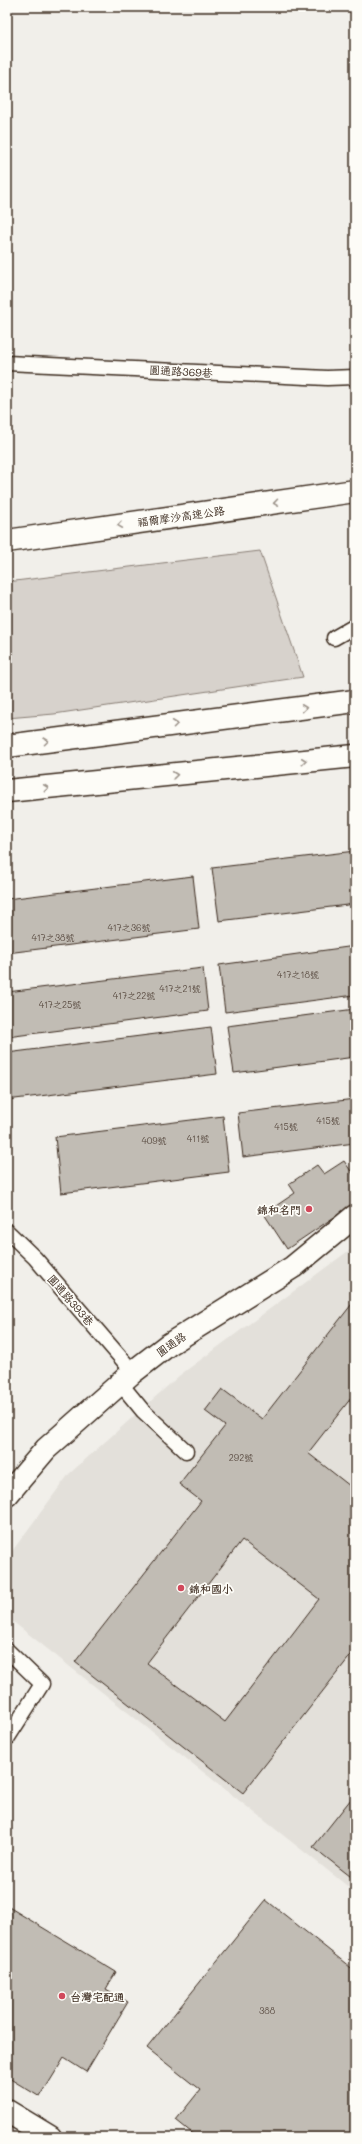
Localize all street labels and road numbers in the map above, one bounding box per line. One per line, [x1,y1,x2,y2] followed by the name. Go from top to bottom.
[149,362,213,380] street label: 圓通路369巷
[136,502,226,530] street label: 福爾摩沙高速公路
[45,1271,97,1329] street label: 圓通路393巷
[153,1328,189,1360] street label: 圓通路

